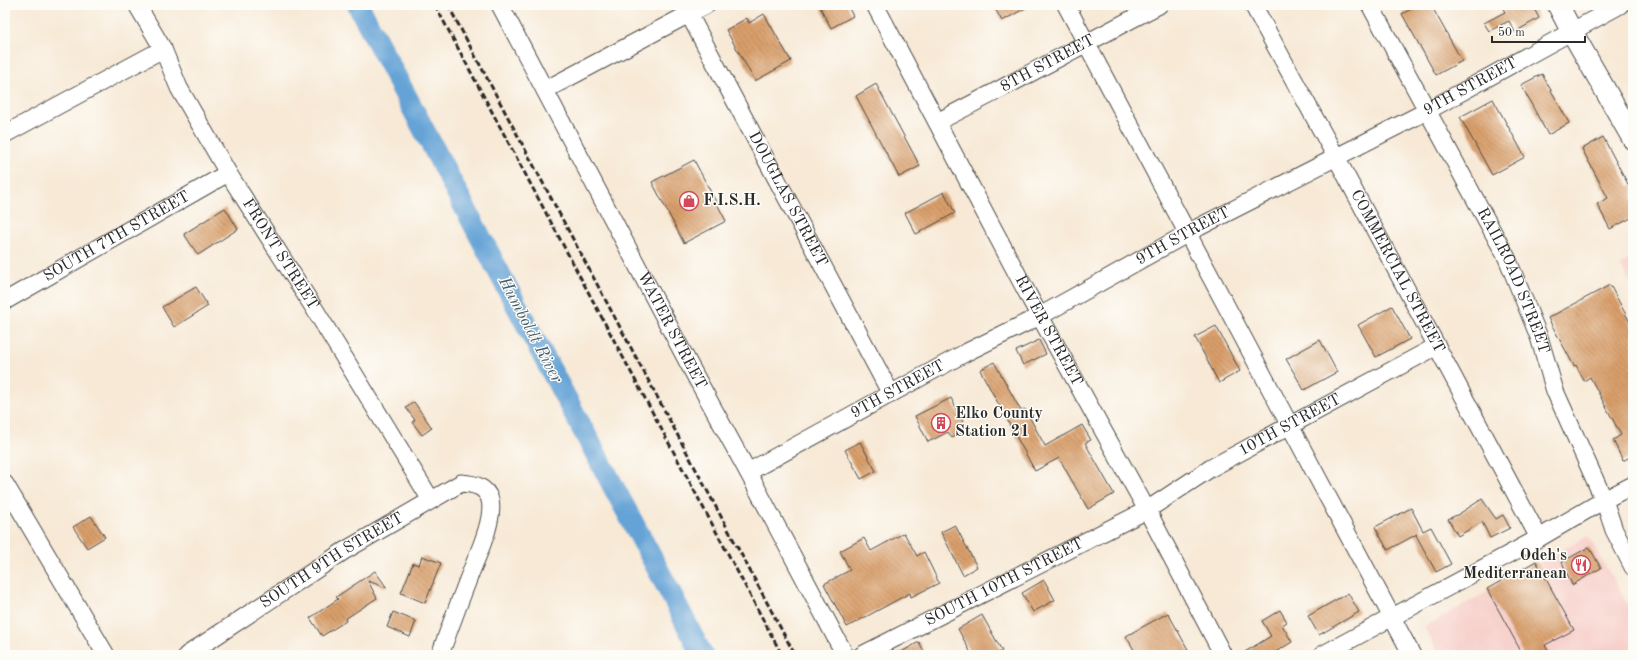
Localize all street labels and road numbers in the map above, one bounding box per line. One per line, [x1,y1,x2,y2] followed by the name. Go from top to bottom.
[998,32,1097,95] street label: 8TH STREET
[1421,55,1520,119] street label: 9TH STREET
[745,129,830,269] street label: DOUGLAS STREET
[1347,187,1447,356] street label: COMMERCIAL STREET
[41,189,193,285] street label: SOUTH 7TH STREET
[239,196,321,313] street label: FRONT STREET
[1134,205,1233,268] street label: 9TH STREET
[1473,205,1552,356] street label: RAILROAD STREET
[634,269,709,392] street label: WATER STREET
[1012,273,1085,389] street label: RIVER STREET
[848,358,947,422] street label: 9TH STREET
[1236,391,1344,459] street label: 10TH STREET
[258,510,406,612] street label: SOUTH 9TH STREET
[923,536,1086,629] street label: SOUTH 10TH STREET

